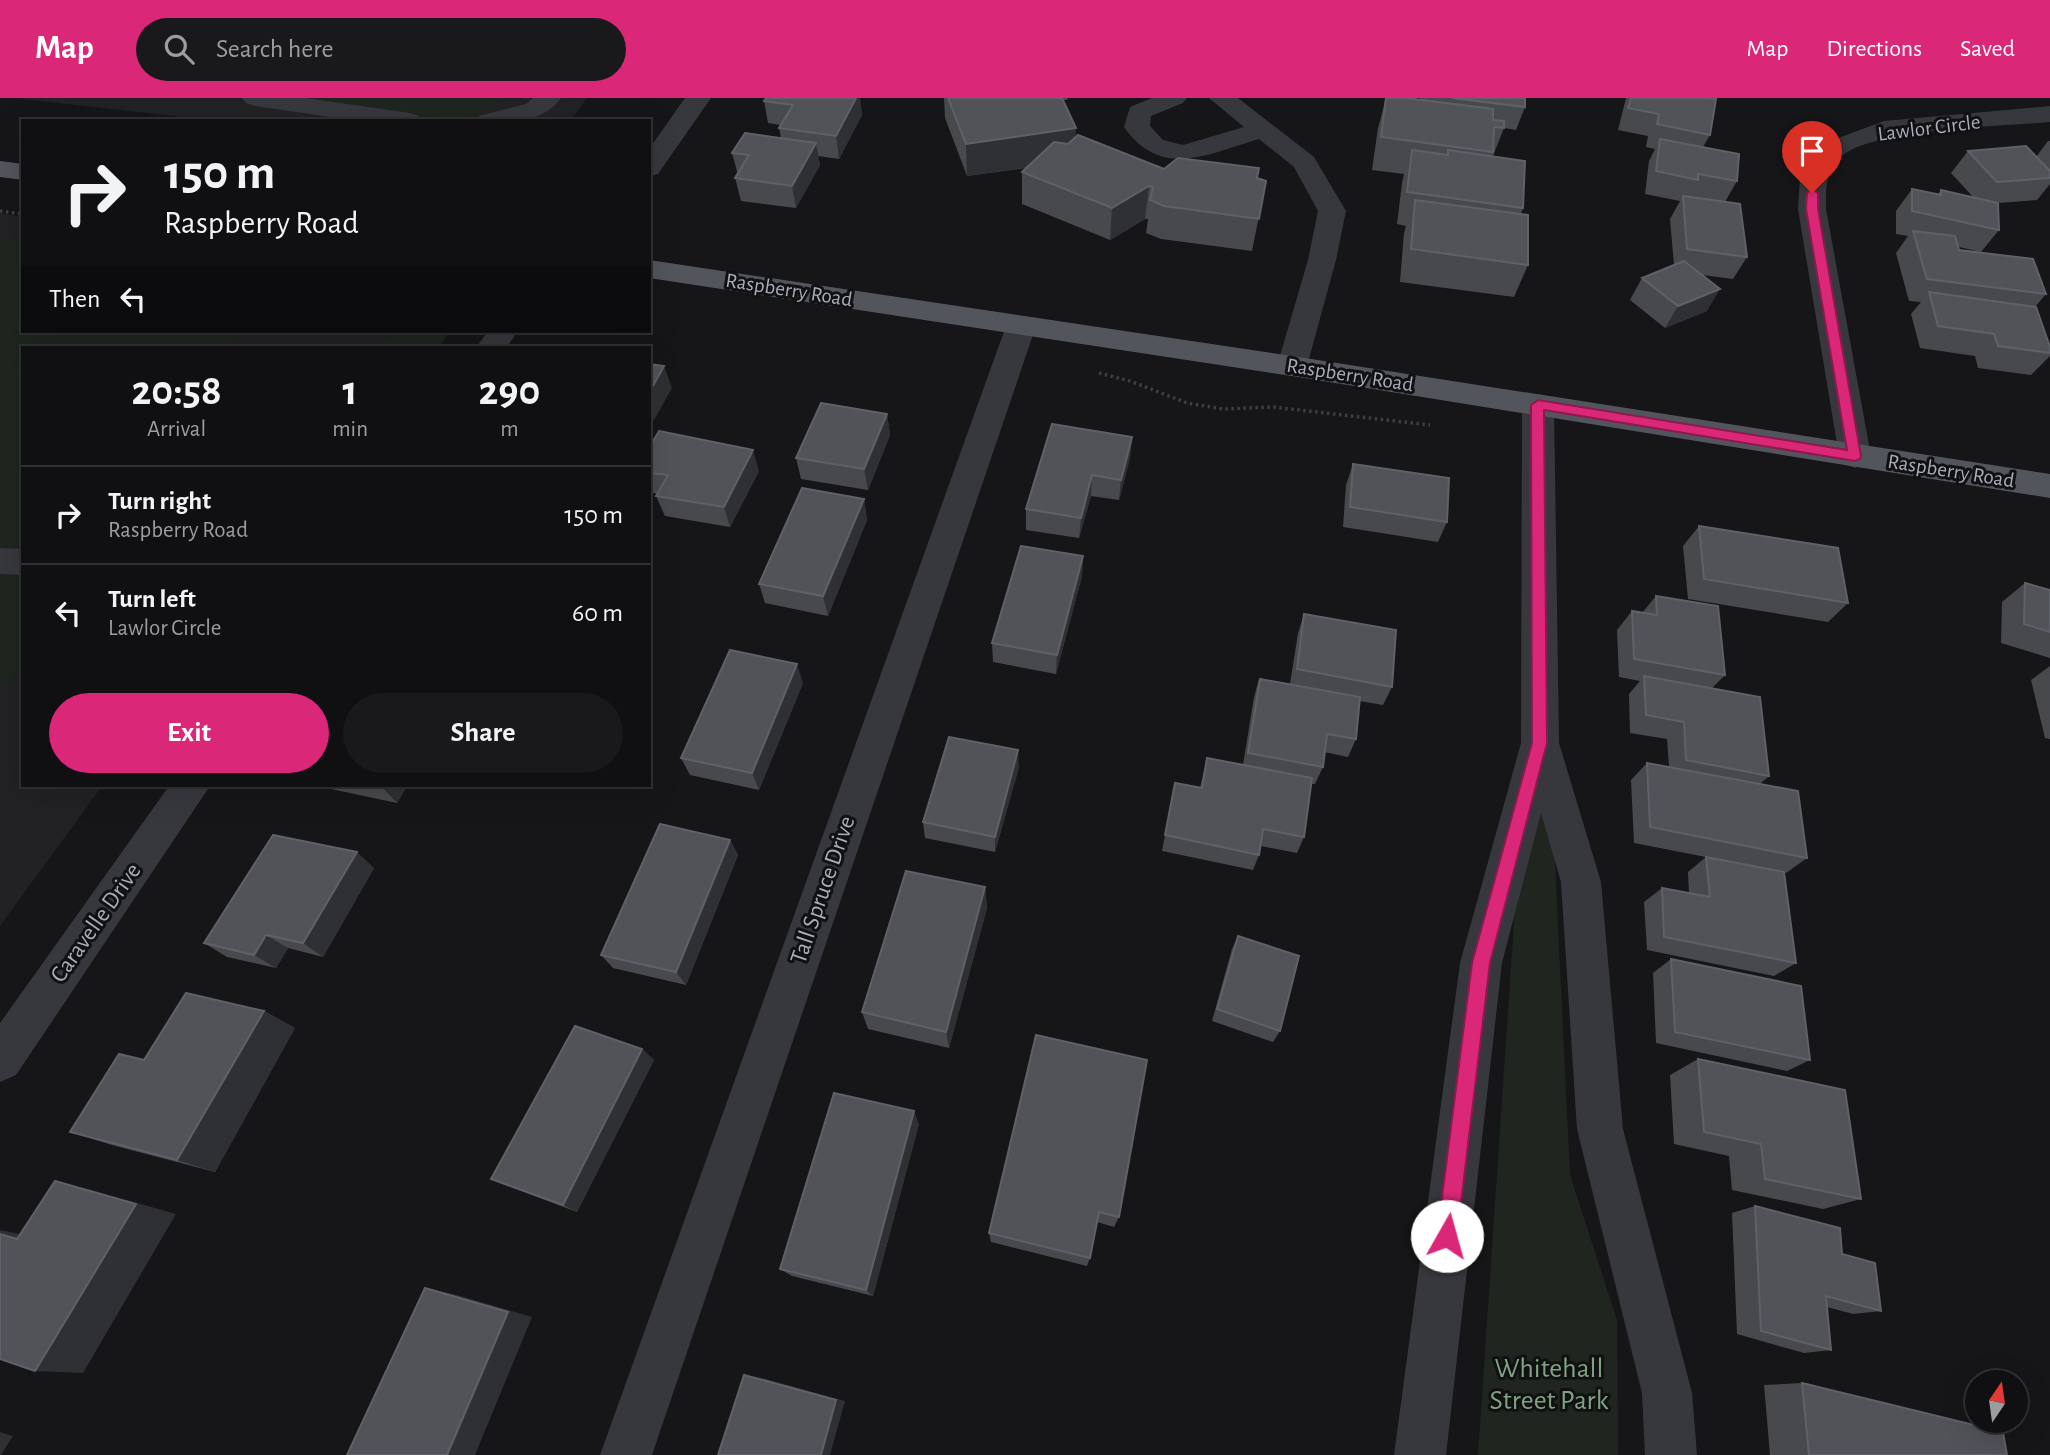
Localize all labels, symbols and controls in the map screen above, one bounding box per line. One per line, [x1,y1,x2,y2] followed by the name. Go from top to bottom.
[136,18,626,81] search box
[160,30,198,68] icon: search
[35,32,94,65] text: Map
[216,36,334,62] text: Search here
[1746,37,1788,61] text: Map
[1826,37,1922,61] text: Directions
[1960,37,2015,61] text: Saved
[1876,111,1982,145] street label: Lawlor Circle
[1782,121,1842,193] pin
[1793,132,1831,170] icon: arrive
[49,147,140,238] icon: right
[164,149,275,198] text: 150 m
[164,207,359,239] text: Raspberry Road
[724,270,854,310] street label: Raspberry Road
[114,280,152,318] icon: left
[49,286,100,312] text: Then
[1285,355,1415,395] street label: Raspberry Road
[132,370,222,412] text: 20:58
[343,370,358,412] text: 1
[479,370,540,412] text: 290
[147,418,206,441] text: Arrival
[332,418,368,441] text: min
[500,418,519,441] text: m
[1886,451,2016,491] street label: Raspberry Road
[108,488,211,514] text: Turn right
[49,496,87,534] icon: right
[564,502,623,528] text: 150 m
[108,519,248,542] text: Raspberry Road
[108,586,196,612] text: Turn left
[49,594,87,632] icon: left
[572,600,623,626] text: 60 m
[108,617,221,640] text: Lawlor Circle
[49,693,329,773] button: Exit
[343,693,623,773] button: Share
[786,813,860,967] street label: Tall Spruce Drive
[46,859,146,987] street label: Caravelle Drive
[1410,1199,1484,1273] position arrow
[1490,1355,1609,1415] park label: Whitehall Street Park
[1965,1370,2028,1433] north arrow
[1965,1370,2028,1433] map controls

